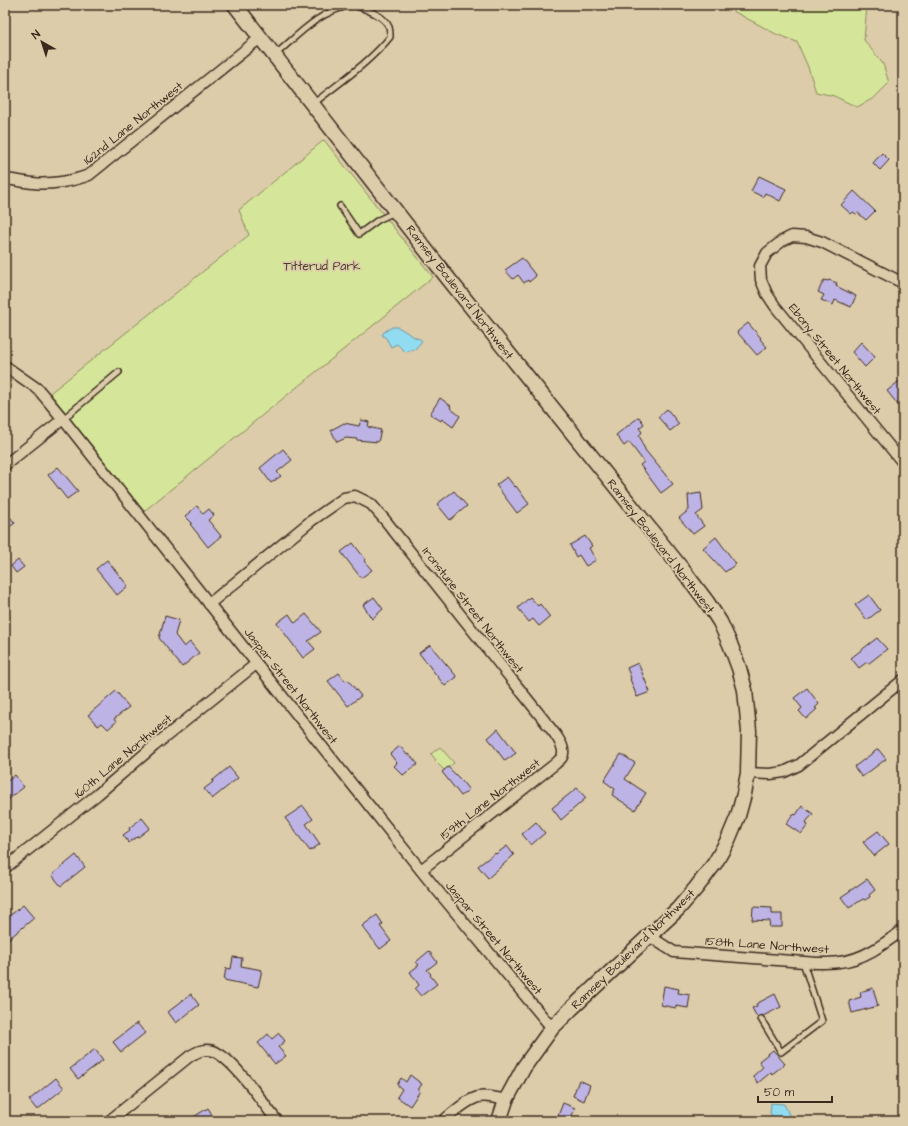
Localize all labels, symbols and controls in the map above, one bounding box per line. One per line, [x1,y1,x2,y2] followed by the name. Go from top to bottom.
[22,22,62,62] north arrow
[29,27,43,43] text: N
[80,78,187,169] street label: 162nd Lane Northwest
[401,222,518,364] street label: Ramsey Boulevard Northwest
[284,258,361,275] park label: Titterud Park
[784,300,885,419] street label: Ebony Street Northwest
[602,476,719,618] street label: Ramsey Boulevard Northwest
[418,544,527,677] street label: Ironstune Street Northwest
[240,625,341,748] street label: Jaspar Street Northwest
[71,710,176,802] street label: 160th Lane Northwest
[437,755,544,844] street label: 159th Lane Northwest
[441,878,546,999] street label: Jaspar Street Northwest
[568,885,700,1014] street label: Ramsey Boulevard Northwest
[705,933,829,958] street label: 158th Lane Northwest
[758,1078,832,1104] scale bar
[764,1084,795,1101] text: 50 m

